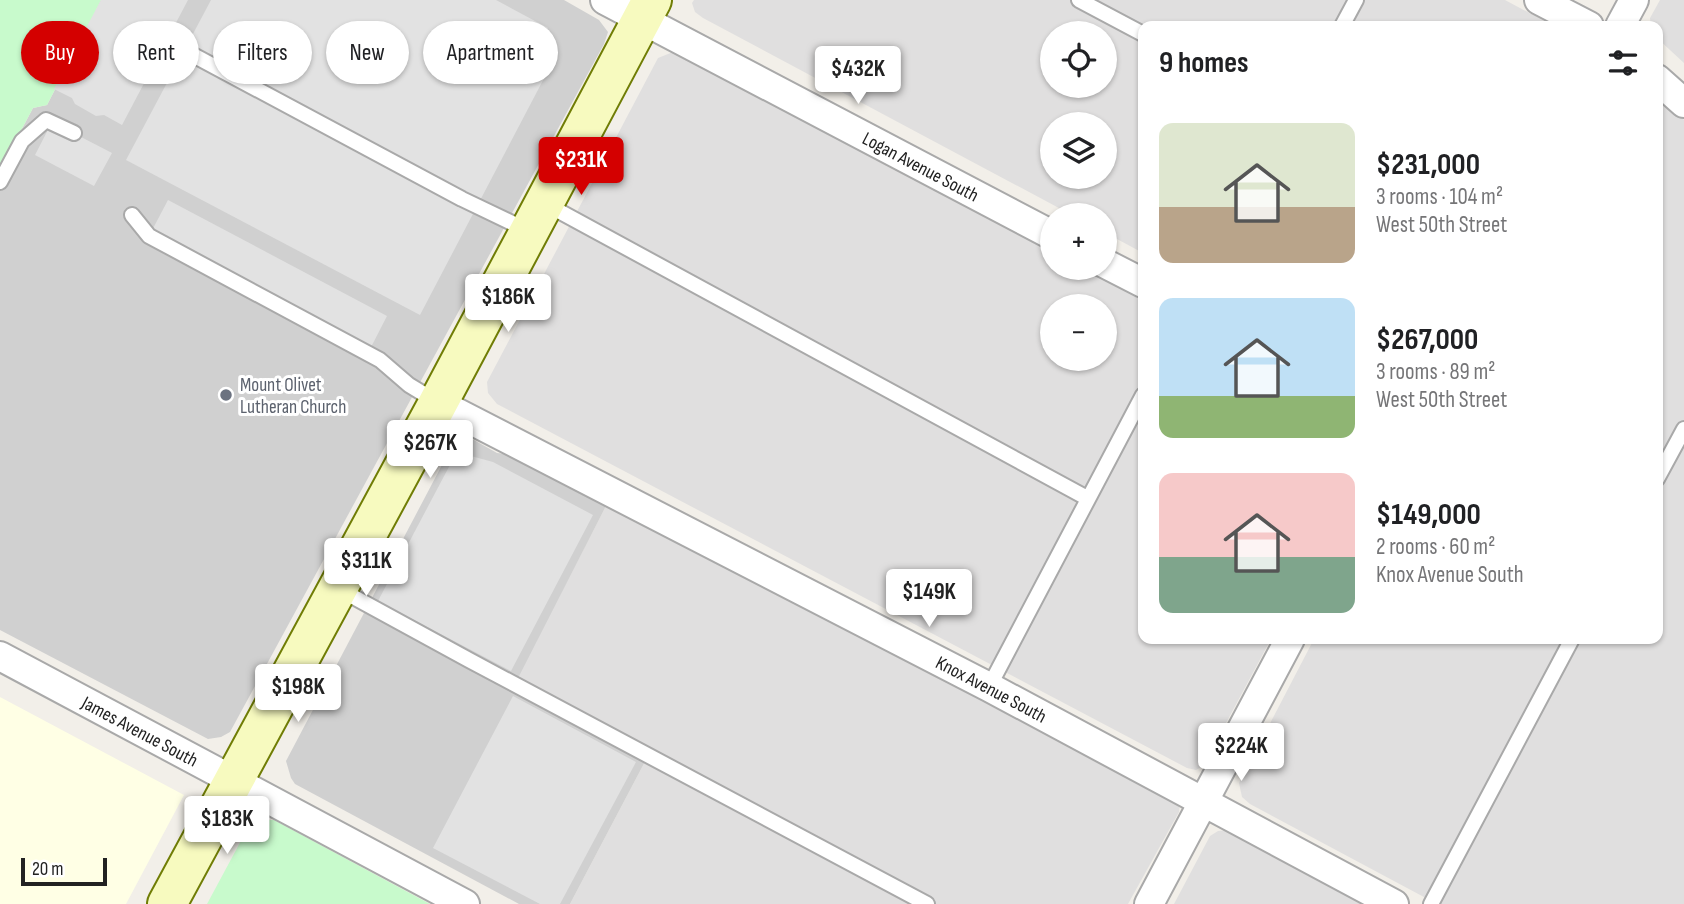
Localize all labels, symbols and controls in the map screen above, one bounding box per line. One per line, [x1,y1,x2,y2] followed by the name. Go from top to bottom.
[21,21,99,84] chip: Buy
[113,21,199,84] chip: Rent
[213,21,312,84] chip: Filters
[326,21,409,84] chip: New
[423,21,558,84] chip: Apartment
[1040,21,1117,371] map controls
[1040,21,1117,98] button: locate
[1604,44,1642,82] icon: filters
[1159,45,1249,81] text: 9 homes
[809,46,907,106] pin: $432K
[831,55,885,83] text: $432K
[1040,112,1117,189] button: layers
[858,128,982,207] street label: Logan Avenue South
[532,138,630,197] pin: $231K
[555,146,607,174] text: $231K
[1376,147,1480,183] text: $231,000
[1215,151,1299,235] icon: home
[1376,183,1503,211] text: 3 rooms · 104 m²
[1040,203,1117,280] button: +
[1376,211,1507,239] text: West 50th Street
[459,274,557,334] pin: $186K
[481,283,535,311] text: $186K
[1040,294,1117,371] button: −
[1376,322,1478,358] text: $267,000
[1215,326,1299,410] icon: home
[1376,358,1495,386] text: 3 rooms · 89 m²
[240,374,346,419] place label: Mount Olivet Lutheran Church
[1376,386,1507,414] text: West 50th Street
[218,387,234,403] marker: Mount Olivet Lutheran Church
[381,420,479,480] pin: $267K
[403,429,457,457] text: $267K
[1376,497,1481,533] text: $149,000
[1215,501,1299,585] icon: home
[1376,533,1495,561] text: 2 rooms · 60 m²
[317,538,415,598] pin: $311K
[340,547,392,575] text: $311K
[1376,561,1524,589] text: Knox Avenue South
[880,570,978,629] pin: $149K
[902,578,956,606] text: $149K
[932,652,1050,729] street label: Knox Avenue South
[249,664,347,724] pin: $198K
[271,673,325,701] text: $198K
[77,691,202,773] street label: James Avenue South
[1192,724,1290,783] pin: $224K
[1214,732,1268,760] text: $224K
[178,796,276,856] pin: $183K
[200,805,254,833] text: $183K
[21,855,107,887] scale bar
[32,858,64,881] text: 20 m

